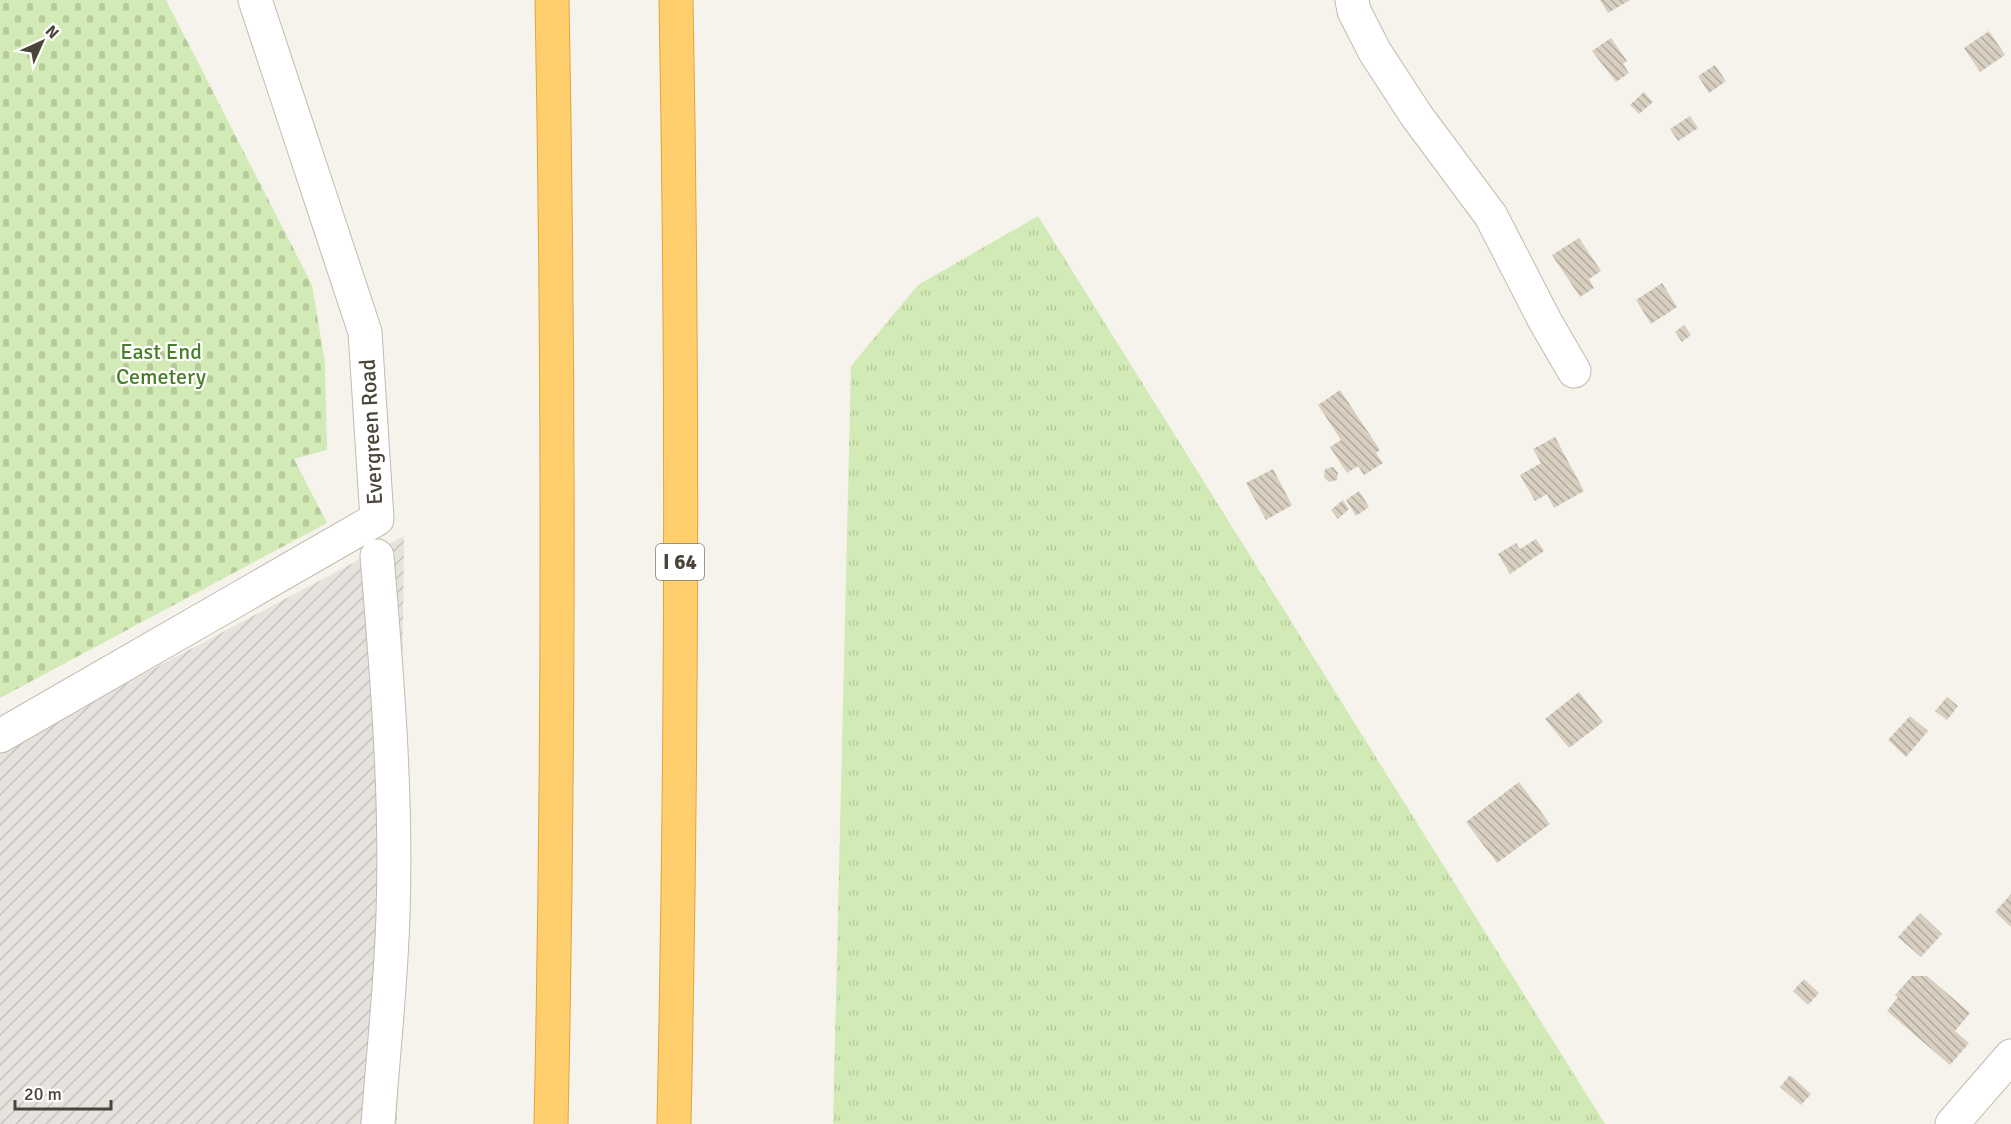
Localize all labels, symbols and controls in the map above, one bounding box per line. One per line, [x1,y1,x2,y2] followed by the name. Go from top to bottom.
[12,12,72,72] north arrow
[41,21,63,43] text: N
[116,338,207,390] park label: East End Cemetery
[354,358,388,506] street label: Evergreen Road
[656,544,704,580] road number: I 64
[15,1073,111,1111] scale bar
[24,1083,62,1105] text: 20 m

